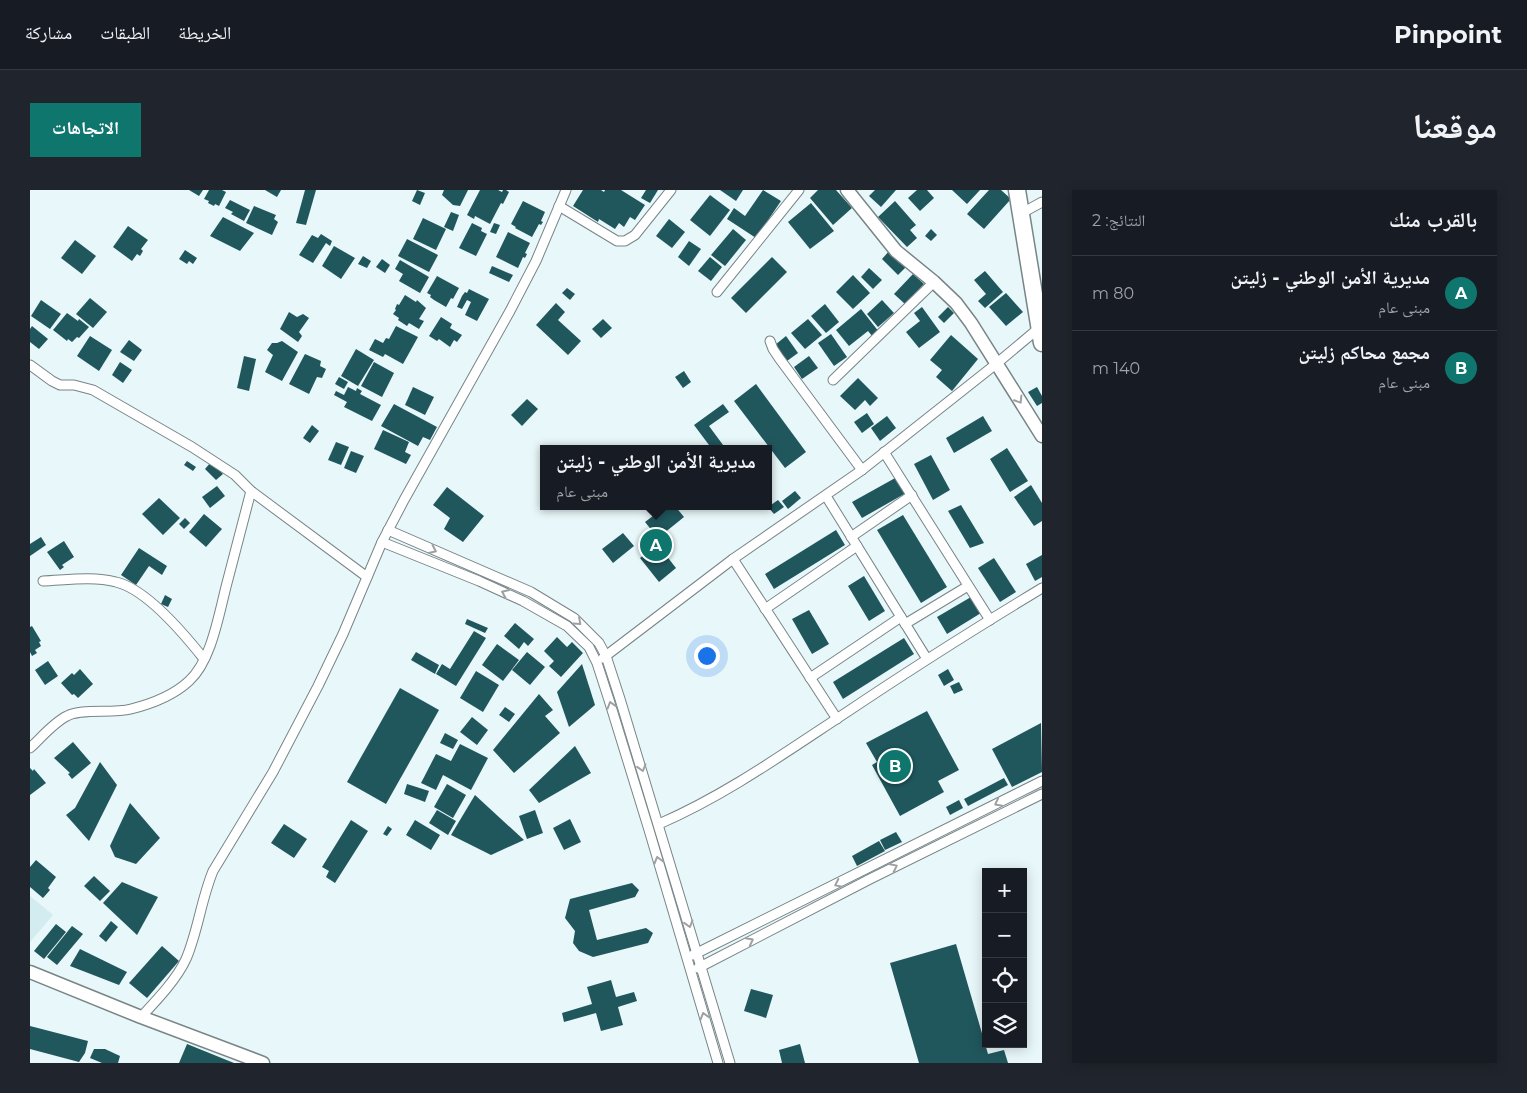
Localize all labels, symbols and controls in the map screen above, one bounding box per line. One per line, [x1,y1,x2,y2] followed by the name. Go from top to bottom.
[1394,20,1502,49] text: Pinpoint
[25,22,72,44] text: مشاركة
[100,22,150,44] text: الطبقات
[178,22,231,44] text: الخريطة
[30,103,141,157] button: الاتجاهات
[1412,104,1497,147] text: موقعنا
[1389,207,1477,232] text: بالقرب منك
[1092,211,1145,230] text: النتائج: 2
[1230,266,1430,289] text: مديرية الأمن الوطني - زليتن
[1092,284,1134,303] text: 80 m
[1455,284,1467,303] text: A
[1378,298,1430,317] text: مبنى عام
[1299,341,1430,364] text: مجمع محاكم زليتن
[1092,359,1140,378] text: 140 m
[1455,359,1467,378] text: B
[1378,373,1430,392] text: مبنى عام
[1013,395,1022,404] one-way arrow
[540,445,772,510] popup
[556,450,756,473] text: مديرية الأمن الوطني - زليتن
[556,482,608,501] text: مبنى عام
[640,526,672,564] pin: A
[428,543,437,554] one-way arrow
[501,589,510,599] one-way arrow
[573,616,582,625] one-way arrow
[694,643,720,669] your location
[606,701,616,710] one-way arrow
[879,747,911,785] pin: B
[636,764,646,772] one-way arrow
[995,797,1004,807] one-way arrow
[654,857,664,865] one-way arrow
[889,863,898,873] one-way arrow
[982,868,1027,1048] map controls
[982,868,1027,913] button: +
[834,878,843,888] one-way arrow
[982,913,1027,958] button: −
[683,919,693,927] one-way arrow
[745,937,754,947] one-way arrow
[982,958,1027,1003] button: locate
[982,1003,1027,1048] button: layers
[700,1013,710,1021] one-way arrow

